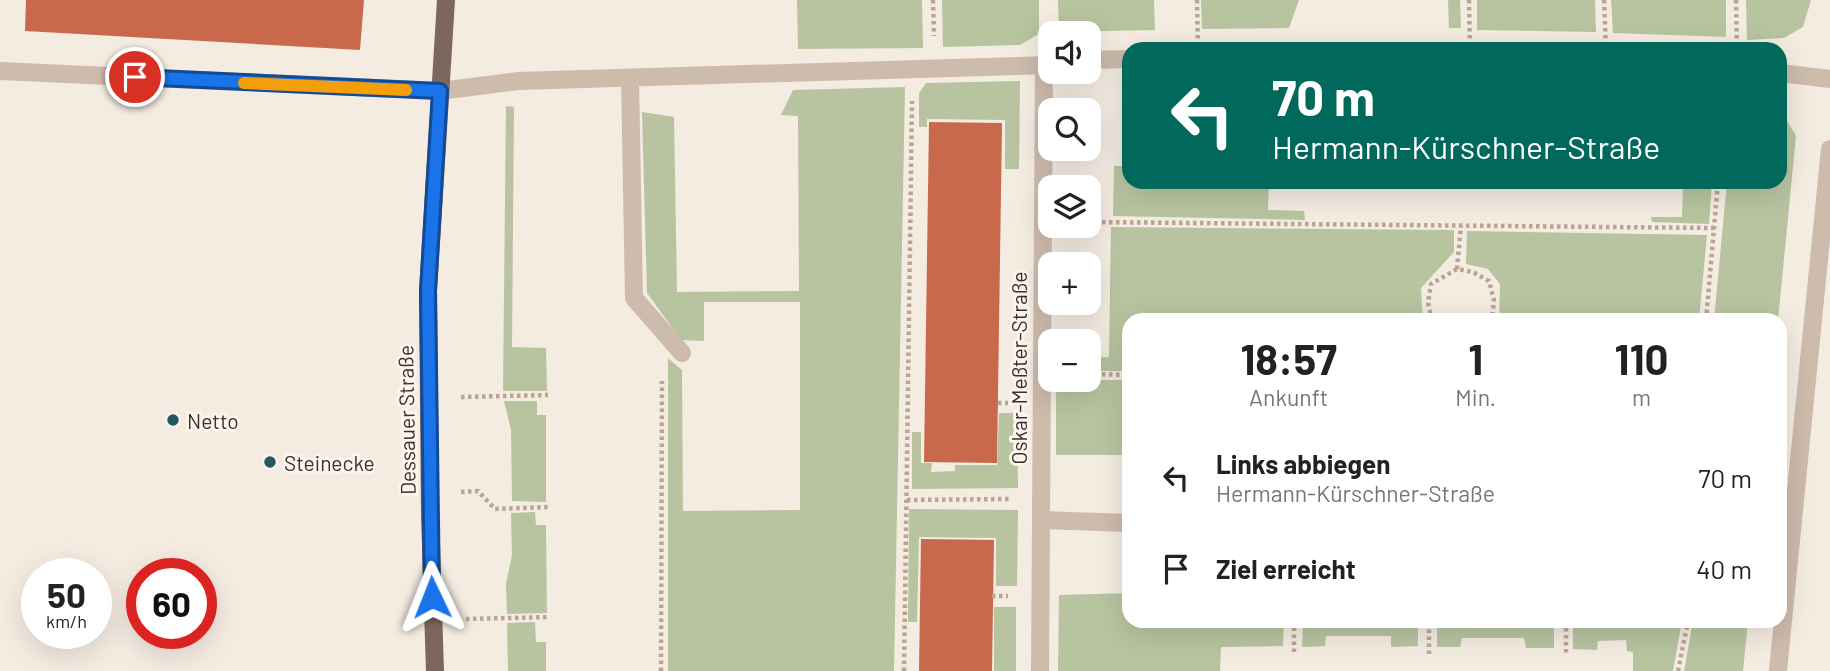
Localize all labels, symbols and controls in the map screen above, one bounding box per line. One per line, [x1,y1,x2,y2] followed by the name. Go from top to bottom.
[1038,21,1101,392] map controls
[1038,21,1101,84] button: sound
[105,47,165,107] pin
[116,58,154,96] icon: arrive
[1272,67,1375,126] text: 70 m
[1157,70,1248,161] icon: left
[1038,98,1101,161] button: search
[1272,127,1660,165] text: Hermann-Kürschner-Straße
[1038,175,1101,238] button: layers
[1038,252,1101,315] button: +
[1006,271,1031,465] street label: Oskar-Meßter-Straße
[1038,329,1101,392] button: −
[1241,333,1337,383] text: 18:57
[1468,333,1483,383] text: 1
[1614,333,1668,383] text: 110
[392,345,420,495] street label: Dessauer Straße
[1249,383,1328,411] text: Ankunft
[1455,383,1496,411] text: Min.
[1632,383,1651,411] text: m
[187,408,239,433] place label: Netto
[165,412,181,428] marker: Netto
[1216,448,1390,479] text: Links abbiegen
[284,450,375,475] place label: Steinecke
[262,454,278,470] marker: Steinecke
[1157,459,1195,497] icon: left
[1698,462,1752,493] text: 70 m
[1216,479,1495,507] text: Hermann-Kürschner-Straße
[1157,550,1195,588] icon: arrive
[1216,553,1356,584] text: Ziel erreicht
[1696,553,1752,584] text: 40 m
[126,558,217,649] speed limit sign: 60
[395,560,469,634] position arrow
[47,573,86,615] text: 50
[46,610,87,632] text: km/h

